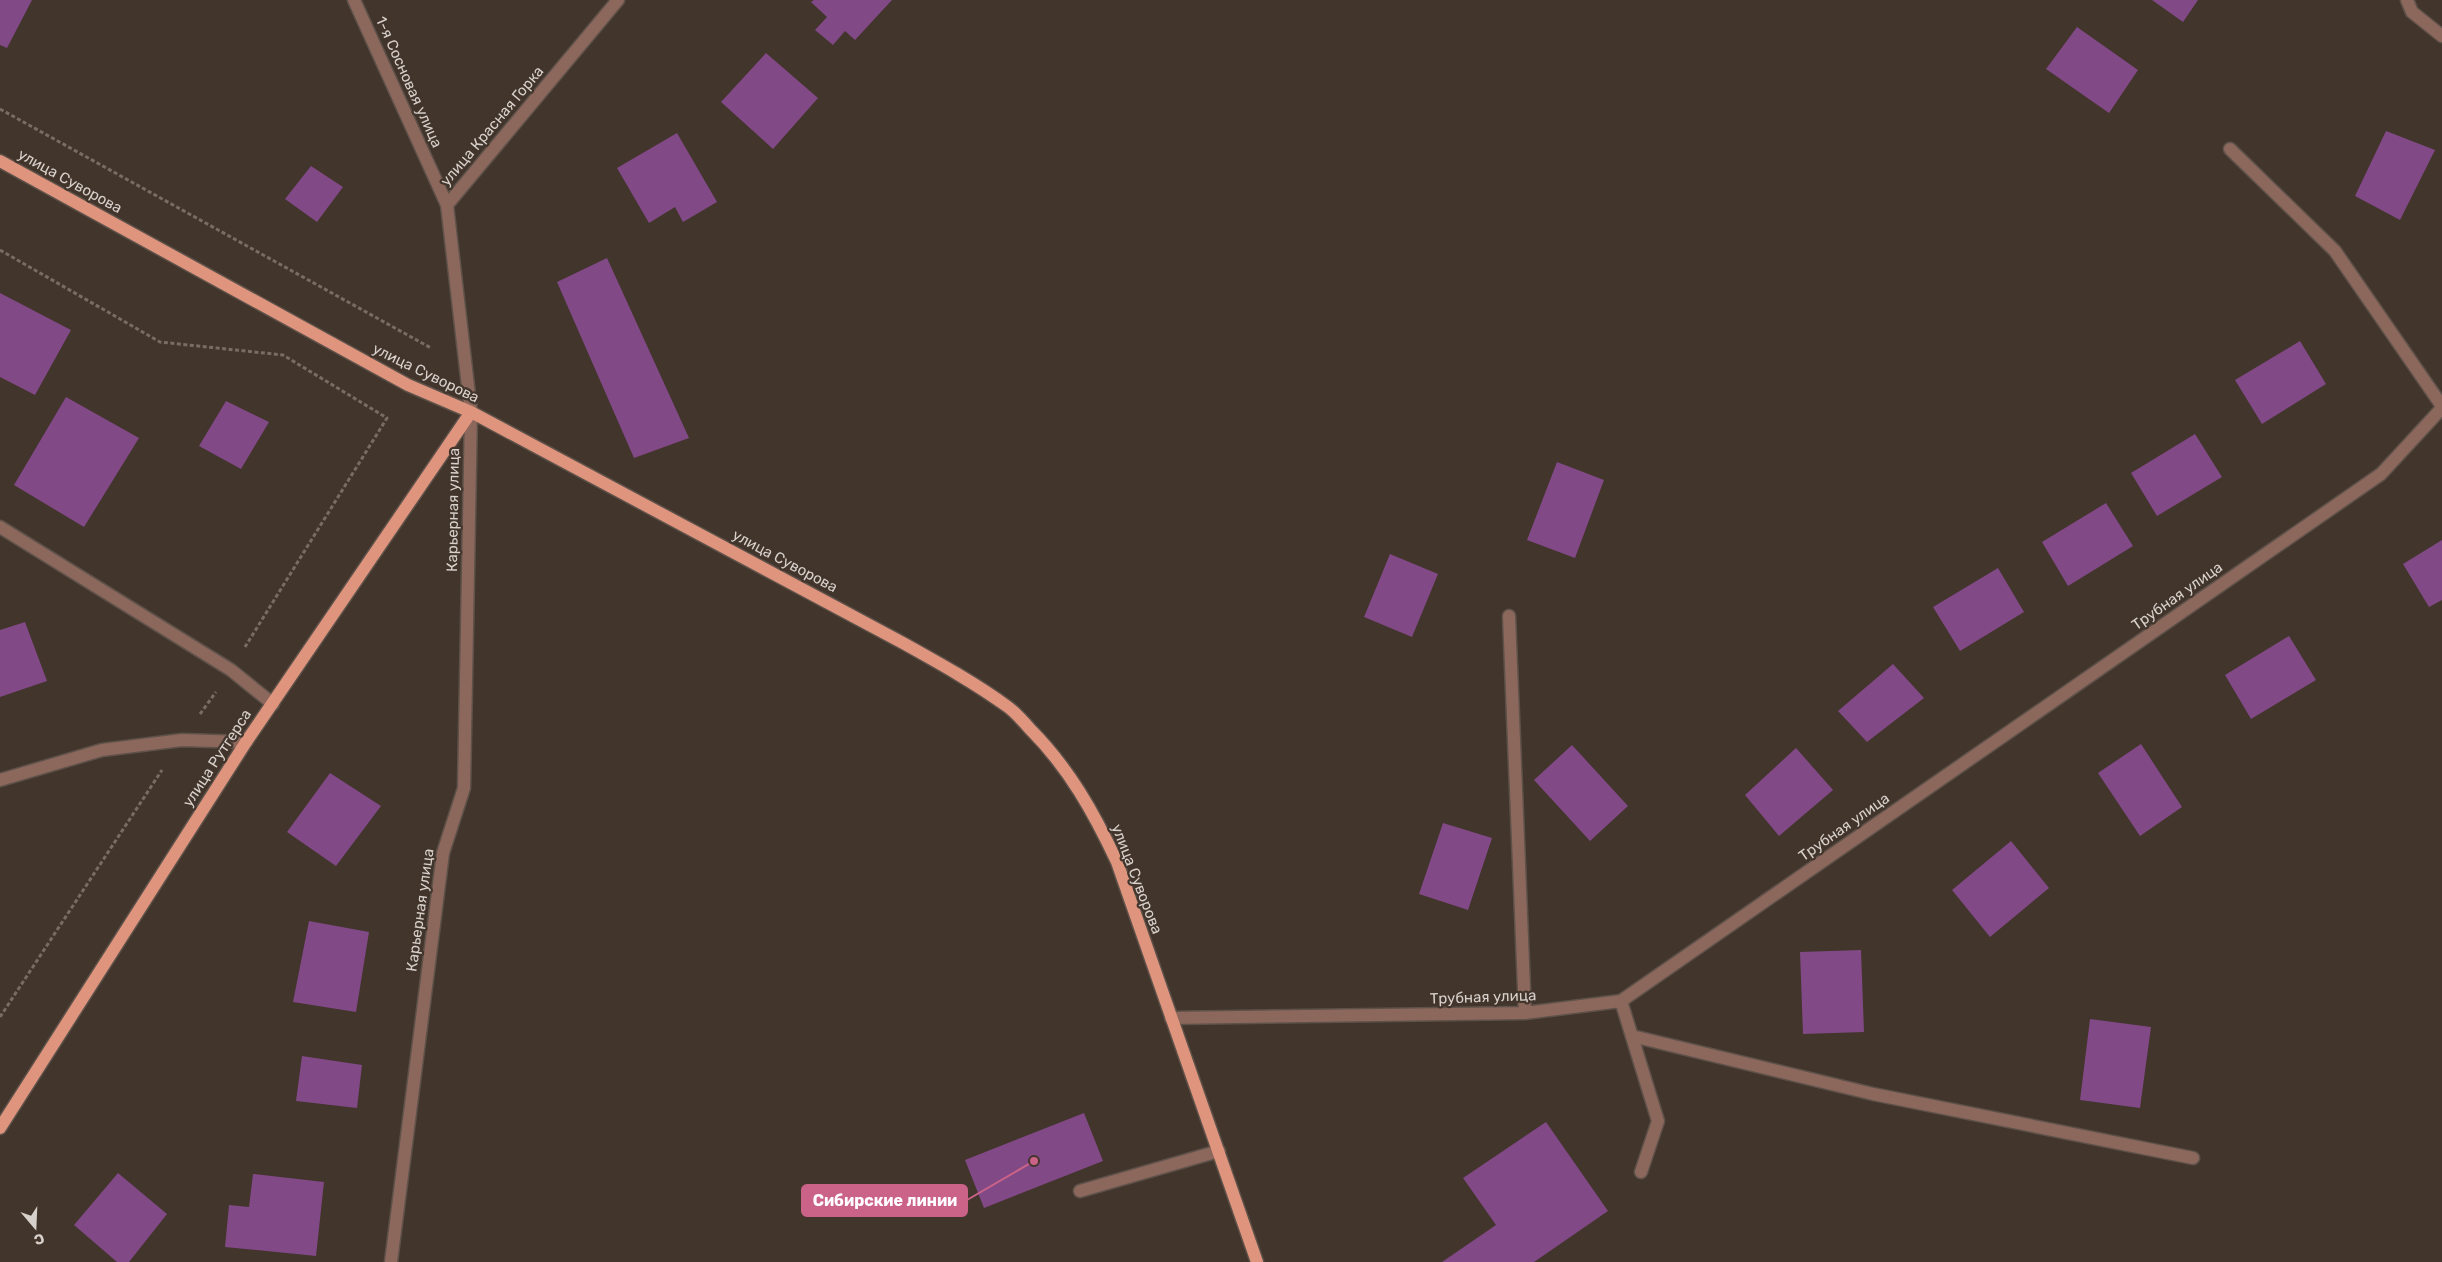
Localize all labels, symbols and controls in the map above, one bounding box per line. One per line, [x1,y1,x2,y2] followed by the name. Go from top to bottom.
[372,14,446,150] street label: 1-я Сосновая улица
[437,62,547,190] street label: улица Красная Горка
[15,145,125,217] street label: улица Суворова
[370,339,482,407] street label: улица Суворова
[443,448,463,572] street label: Карьерная улица
[729,526,841,596] street label: улица Суворова
[2128,558,2226,634] street label: Трубная улица
[179,706,255,810] street label: улица Рутгерса
[1795,789,1893,865] street label: Трубная улица
[1108,821,1166,937] street label: улица Суворова
[402,847,438,973] street label: Карьерная улица
[1429,986,1537,1008] street label: Трубная улица
[802,1185,967,1216] callout: Сибирские линии
[813,1191,957,1210] text: Сибирские линии
[10,1202,60,1252] north arrow
[31,1229,46,1249] text: С

